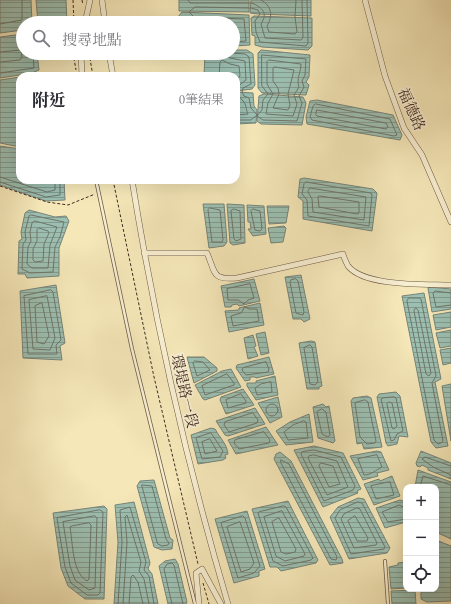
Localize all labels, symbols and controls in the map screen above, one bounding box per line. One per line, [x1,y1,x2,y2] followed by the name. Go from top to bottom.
[16,16,240,60] search box
[30,27,52,49] icon: search
[62,30,122,49] text: 搜尋地點
[394,85,430,133] street label: 福德路
[32,89,66,111] text: 附近
[179,91,224,108] text: 0筆結果
[167,352,203,430] street label: 環堤路一段
[403,484,439,592] map controls
[403,484,439,520] button: +
[403,520,439,556] button: −
[403,556,439,592] button: locate

